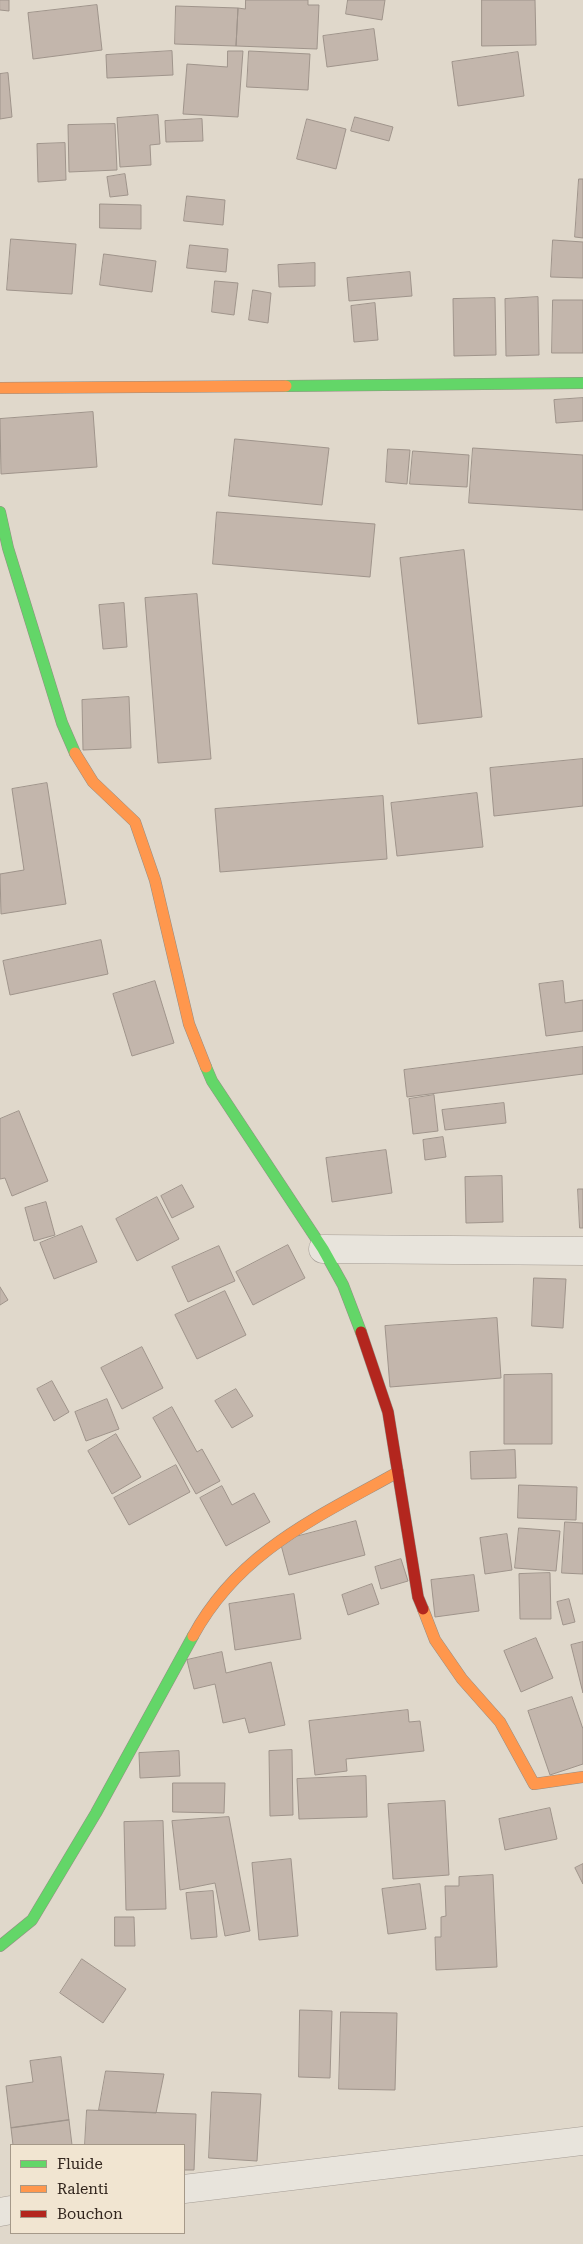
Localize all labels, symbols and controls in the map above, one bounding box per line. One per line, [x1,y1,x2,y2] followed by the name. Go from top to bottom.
[10,2144,185,2234] legend
[57,2155,103,2173] text: Fluide
[57,2180,108,2198] text: Ralenti
[57,2205,123,2223] text: Bouchon

